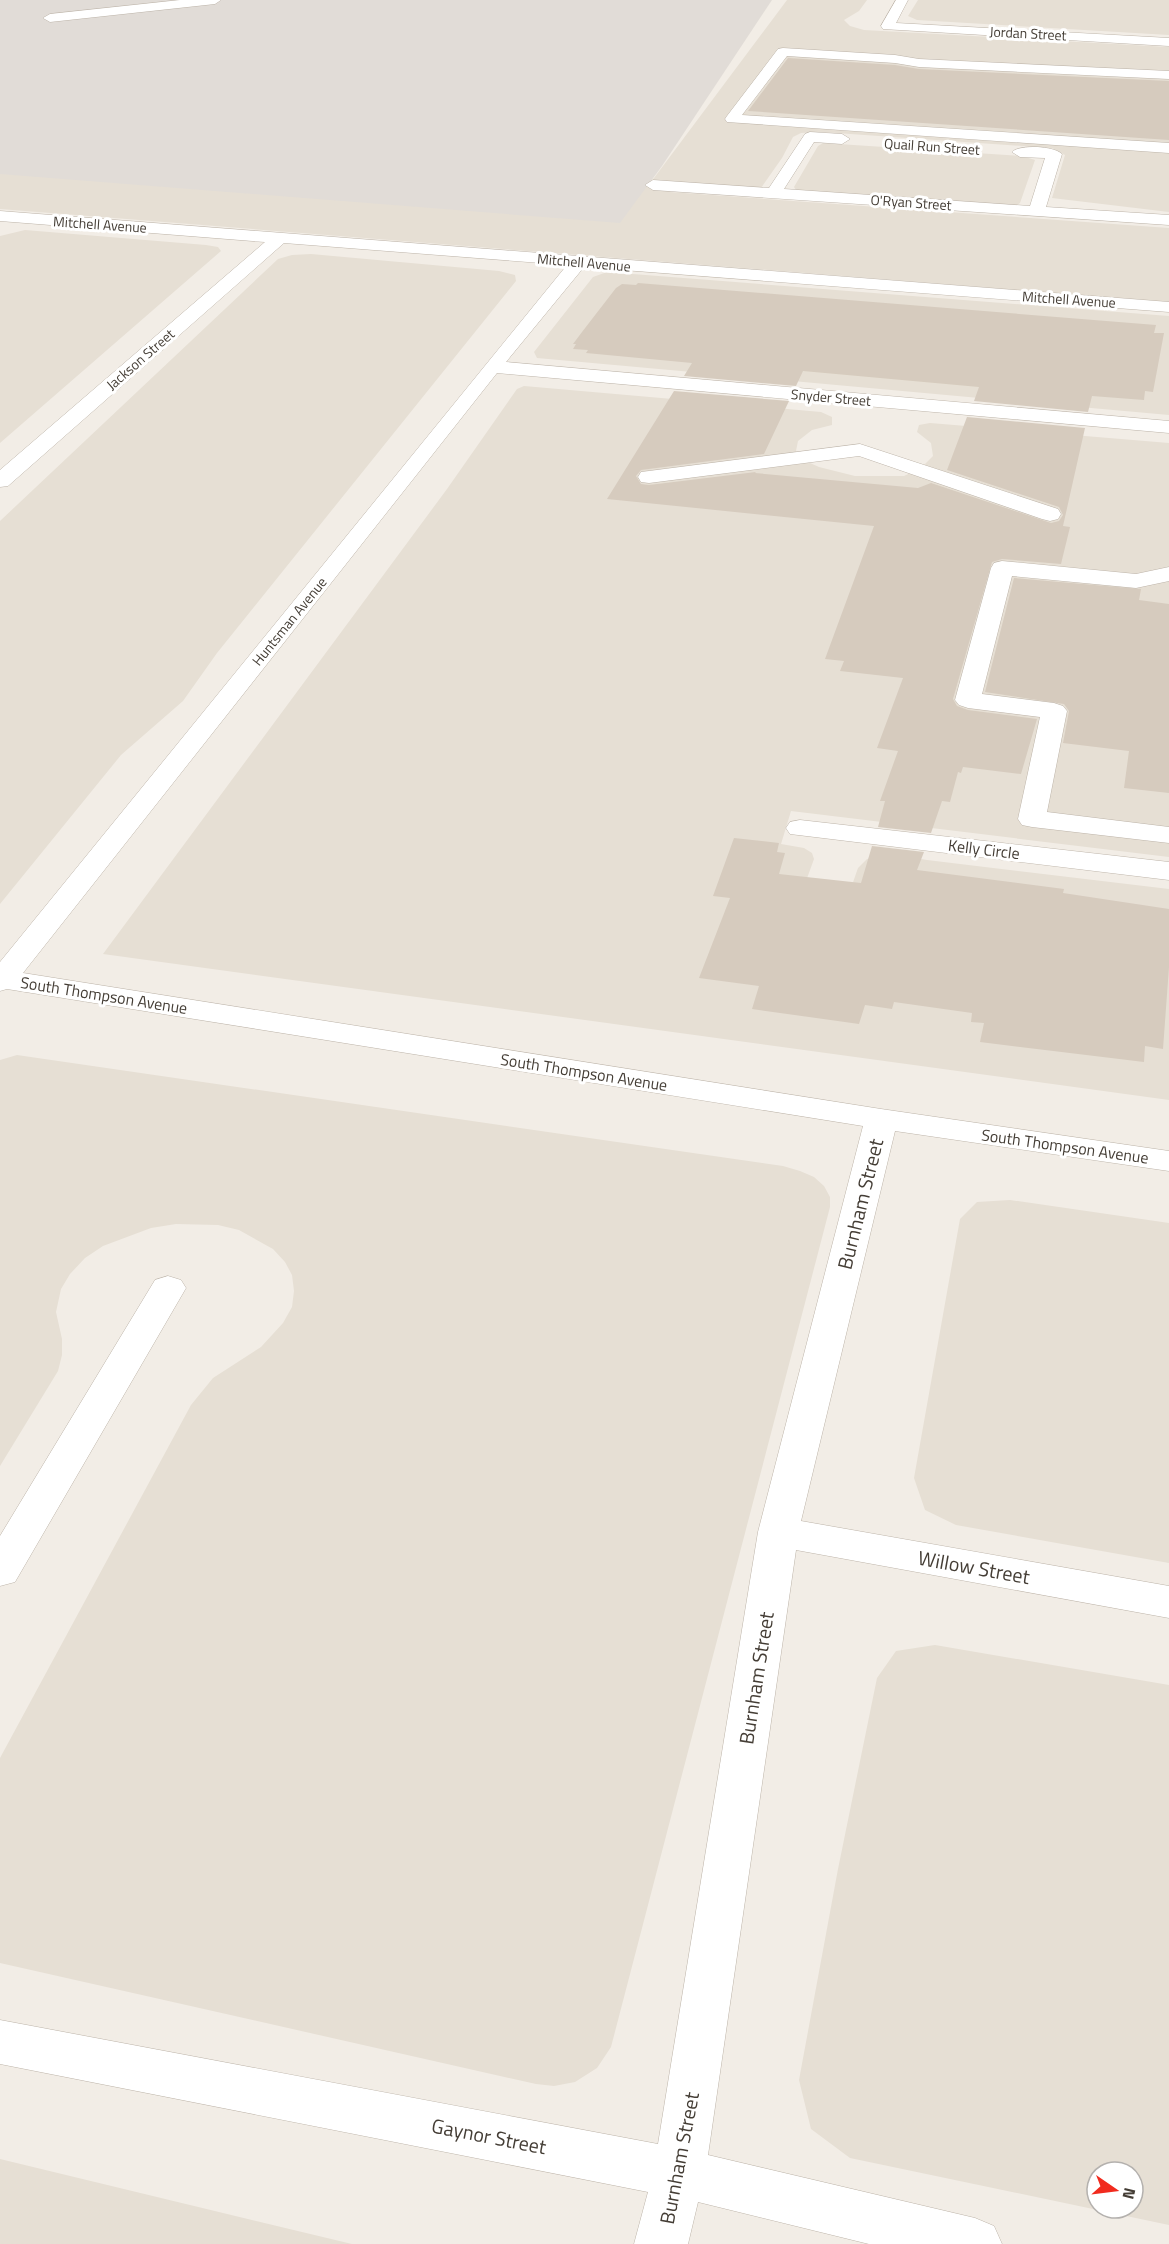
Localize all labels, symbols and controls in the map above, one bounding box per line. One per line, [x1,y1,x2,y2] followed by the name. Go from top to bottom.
[989,20,1067,46] street label: Jordan Street
[883,132,981,160] street label: Quail Run Street
[870,189,952,215] street label: O'Ryan Street
[52,210,148,238] street label: Mitchell Avenue
[536,247,632,277] street label: Mitchell Avenue
[1021,285,1117,313] street label: Mitchell Avenue
[101,323,179,395] street label: Jackson Street
[790,383,872,411] street label: Snyder Street
[247,572,331,670] street label: Huntsman Avenue
[947,833,1021,865] street label: Kelly Circle
[19,970,189,1020] street label: South Thompson Avenue
[499,1047,669,1097] street label: South Thompson Avenue
[980,1122,1150,1170] street label: South Thompson Avenue
[829,1135,891,1273] street label: Burnham Street
[916,1542,1032,1592] street label: Willow Street
[730,1609,782,1747] street label: Burnham Street
[651,2089,707,2227] street label: Burnham Street
[429,2110,549,2162] street label: Gaynor Street
[1085,2160,1145,2220] north arrow
[1117,2185,1143,2202] text: N

